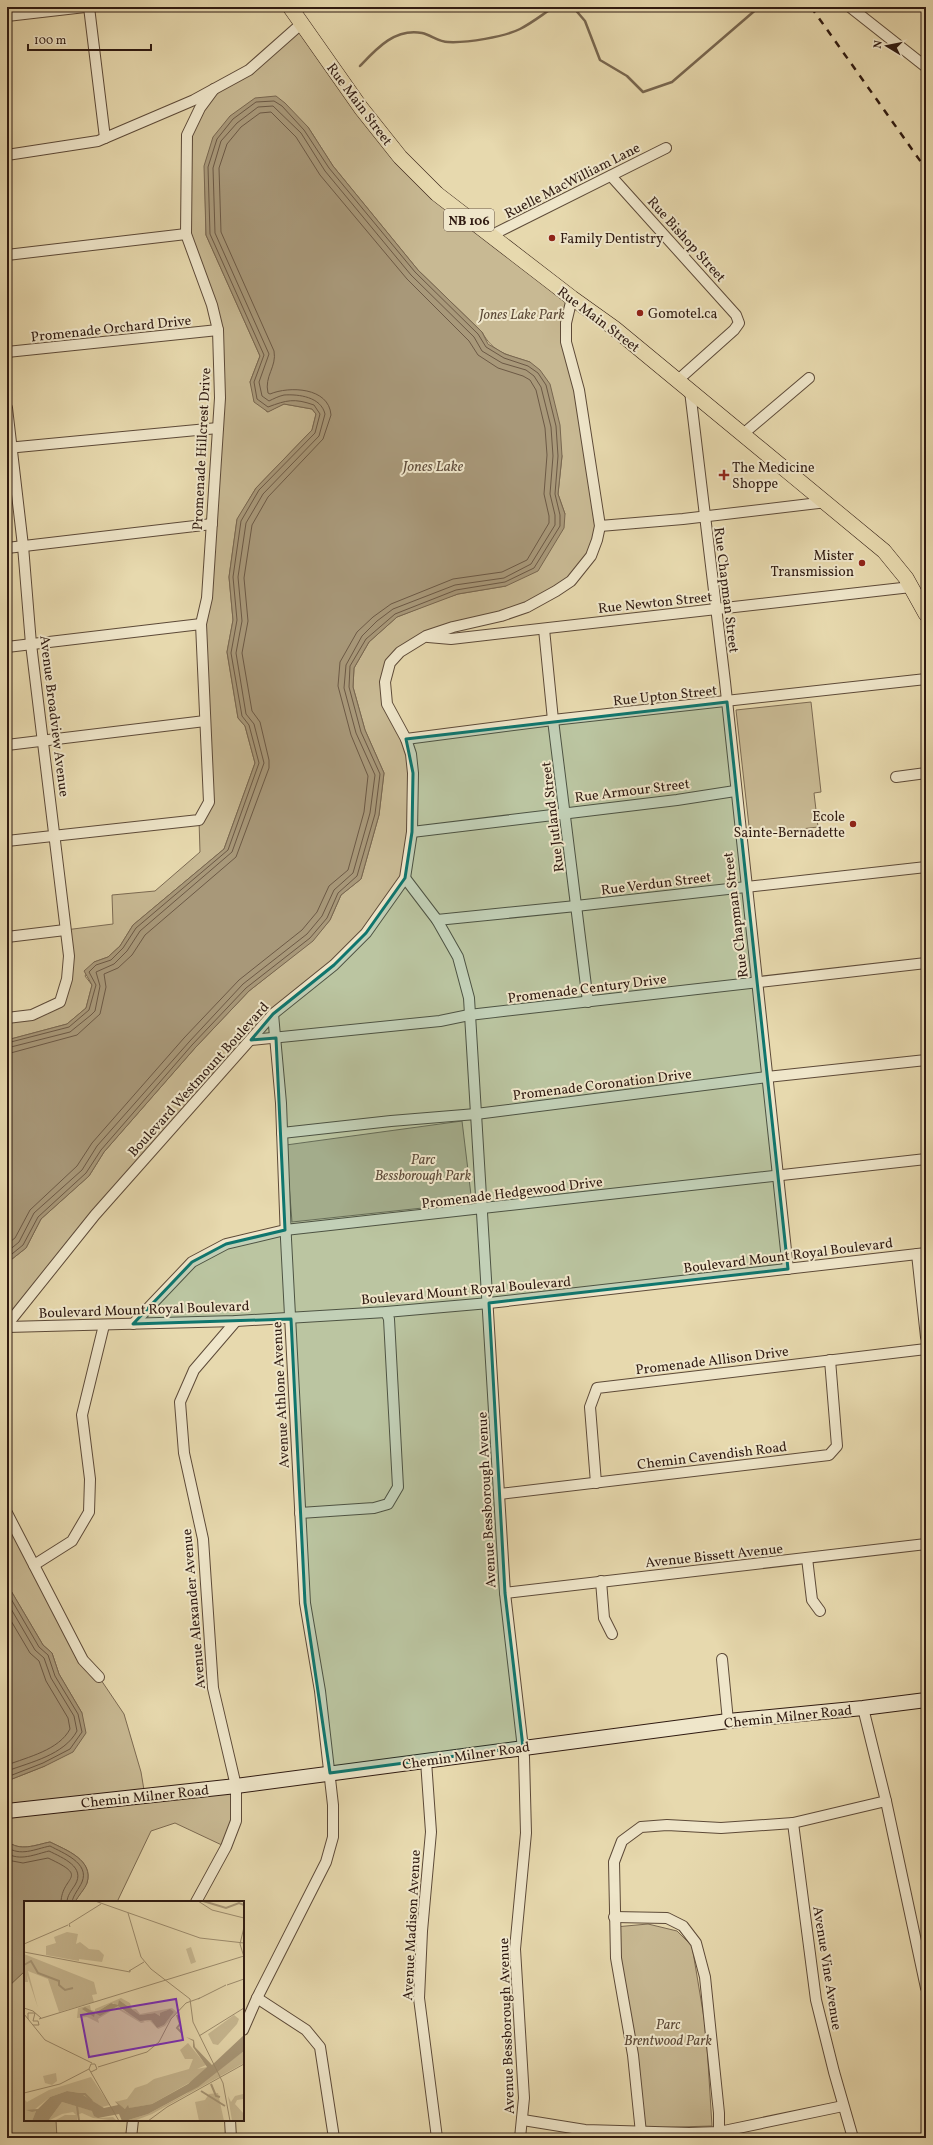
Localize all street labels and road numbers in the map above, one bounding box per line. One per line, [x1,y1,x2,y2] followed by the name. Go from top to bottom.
[321,60,396,150] street label: Rue Main Street
[502,139,644,224] street label: Ruelle MacWilliam Lane
[642,193,730,287] street label: Rue Bishop Street
[444,209,494,231] road number: NB 106
[553,283,643,358] street label: Rue Main Street
[30,312,193,347] street label: Promenade Orchard Drive
[189,367,216,531] street label: Promenade Hillcrest Drive
[708,526,743,654] street label: Rue Chapman Street
[597,588,713,619] street label: Rue Newton Street
[34,634,73,798] street label: Avenue Broadview Avenue
[612,682,718,711] street label: Rue Upton Street
[537,760,570,873] street label: Rue Jutland Street
[574,775,691,808] street label: Rue Armour Street
[719,851,754,979] street label: Rue Chapman Street
[600,868,712,901] street label: Rue Verdun Street
[507,970,668,1009] street label: Promenade Century Drive
[124,998,274,1162] street label: Boulevard Westmount Boulevard
[512,1065,693,1106] street label: Promenade Coronation Drive
[421,1173,604,1214] street label: Promenade Hedgewood Drive
[682,1234,894,1279] street label: Boulevard Mount Royal Boulevard
[360,1273,572,1310] street label: Boulevard Mount Royal Boulevard
[38,1297,250,1324] street label: Boulevard Mount Royal Boulevard
[268,1321,295,1469] street label: Avenue Athlone Avenue
[634,1343,790,1380] street label: Promenade Allison Drive
[473,1411,502,1588] street label: Avenue Bessborough Avenue
[636,1438,788,1475] street label: Chemin Cavendish Road
[178,1528,211,1690] street label: Avenue Alexander Avenue
[644,1540,784,1573] street label: Avenue Bissett Avenue
[723,1701,853,1734] street label: Chemin Milner Road
[401,1738,531,1775] street label: Chemin Milner Road
[80,1781,210,1814] street label: Chemin Milner Road
[399,1849,426,2001] street label: Avenue Madison Avenue
[807,1905,846,2032] street label: Avenue Vine Avenue
[495,1937,520,2114] street label: Avenue Bessborough Avenue

